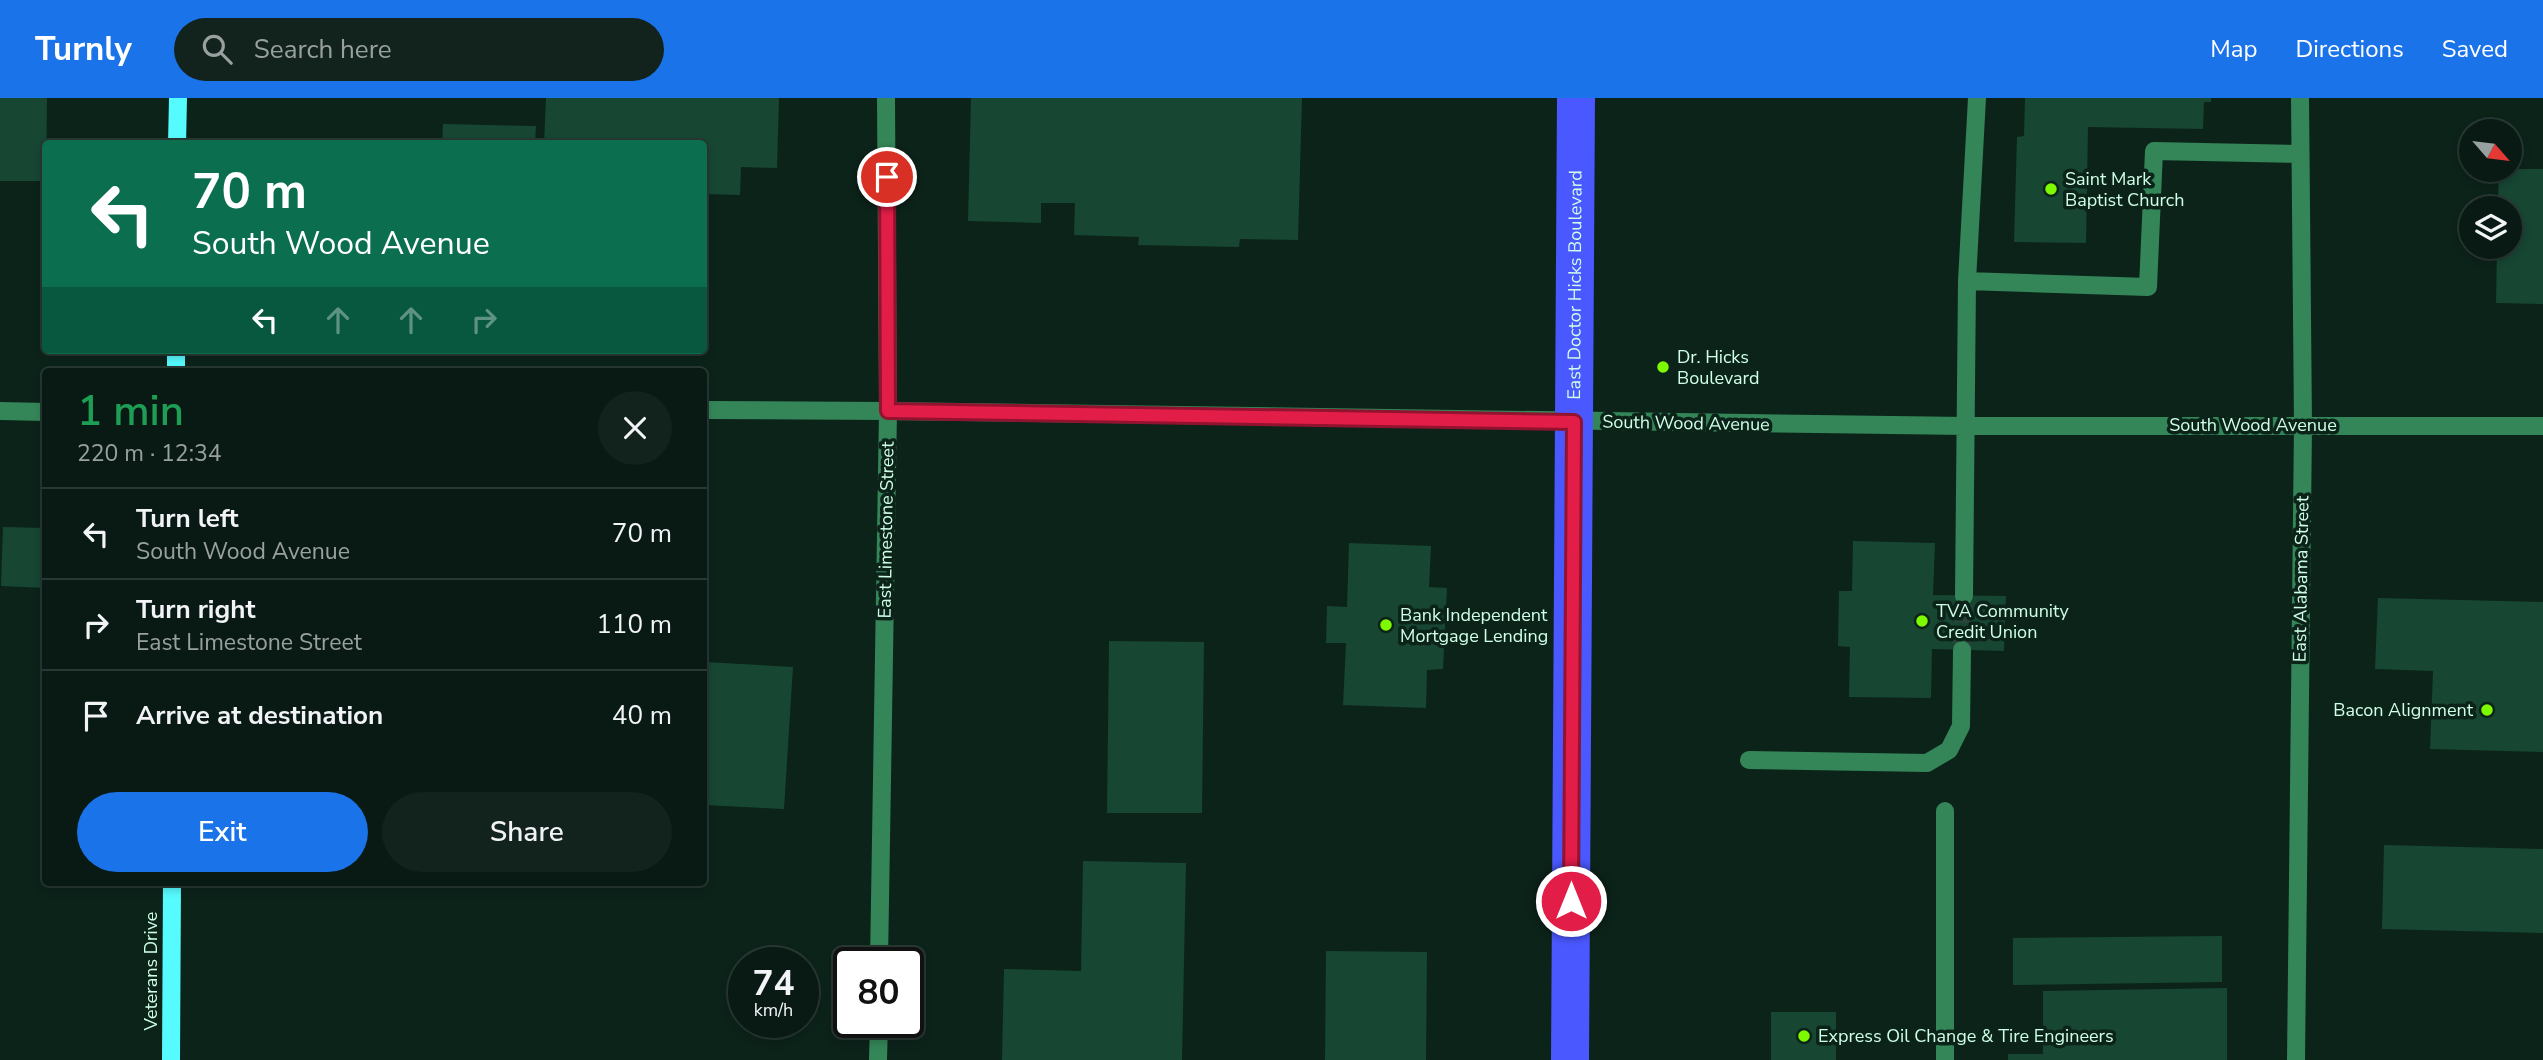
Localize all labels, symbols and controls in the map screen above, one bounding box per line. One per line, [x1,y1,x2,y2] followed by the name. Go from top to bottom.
[174,18,664,81] search box
[35,27,132,72] text: Turnly
[198,30,236,68] icon: search
[254,32,392,67] text: Search here
[2210,33,2257,65] text: Map
[2295,33,2404,65] text: Directions
[2442,33,2508,65] text: Saved
[2459,119,2522,182] north arrow
[2459,119,2522,259] map controls
[857,147,917,207] pin
[192,158,307,225] text: 70 m
[868,158,906,196] icon: arrive
[2065,167,2184,212] place label: Saint Mark Baptist Church
[77,168,168,259] icon: left
[1562,170,1588,400] street label: East Doctor Hicks Boulevard
[2043,181,2059,197] marker: Saint Mark Baptist Church
[2459,196,2522,259] button: layers
[192,222,490,265] text: South Wood Avenue
[246,301,284,339] icon: left
[319,301,357,339] icon: ahead
[392,301,430,339] icon: ahead
[465,301,503,339] icon: right
[1677,345,1759,390] place label: Dr. Hicks Boulevard
[1655,359,1671,375] marker: Dr. Hicks Boulevard
[77,383,184,440] text: 1 min
[598,391,672,465] button: close
[1602,410,1770,436] street label: South Wood Avenue
[2169,413,2337,437] street label: South Wood Avenue
[77,438,222,469] text: 220 m · 12:34
[872,441,900,619] street label: East Limestone Street
[2288,495,2314,662] street label: East Alabama Street
[136,501,239,536] text: Turn left
[77,515,115,553] icon: left
[612,516,672,551] text: 70 m
[136,536,350,567] text: South Wood Avenue
[136,592,255,627] text: Turn right
[1936,599,2069,644] place label: TVA Community Credit Union
[1400,603,1548,648] place label: Bank Independent Mortgage Lending
[77,606,115,644] icon: right
[596,607,672,642] text: 110 m
[1914,613,1930,629] marker: TVA Community Credit Union
[1378,617,1394,633] marker: Bank Independent Mortgage Lending
[136,627,362,658] text: East Limestone Street
[77,697,115,735] icon: arrive
[136,698,383,733] text: Arrive at destination
[612,698,672,733] text: 40 m
[2333,698,2474,722] place label: Bacon Alignment
[2479,702,2495,718] marker: Bacon Alignment
[77,792,368,872] button: Exit
[382,792,672,872] button: Share
[1534,864,1608,938] position arrow
[139,912,163,1031] street label: Veterans Drive
[833,947,924,1038] speed limit sign: 80
[752,960,795,1007] text: 74
[754,998,793,1022] text: km/h
[1818,1024,2114,1048] place label: Express Oil Change & Tire Engineers
[1796,1028,1812,1044] marker: Express Oil Change & Tire Engineers

